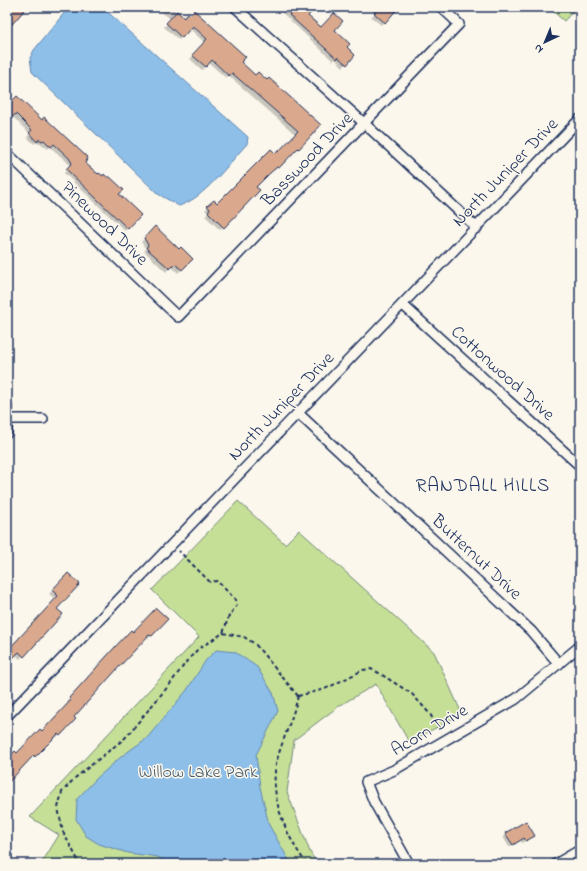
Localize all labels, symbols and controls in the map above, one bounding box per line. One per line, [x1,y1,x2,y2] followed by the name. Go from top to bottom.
[525,22,565,62] north arrow
[531,40,547,57] text: N
[255,106,361,214] street label: Basswood Drive
[447,112,566,233] street label: North Juniper Drive
[55,176,154,273] street label: Pinewood Drive
[444,320,560,428] street label: Cottonwood Drive
[223,346,342,467] street label: North Juniper Drive
[416,473,550,500] district label: RANDALL HILLS
[424,508,528,607] street label: Butternut Drive
[387,698,474,764] street label: Acorn Drive
[138,760,258,786] park label: Willow Lake Park

